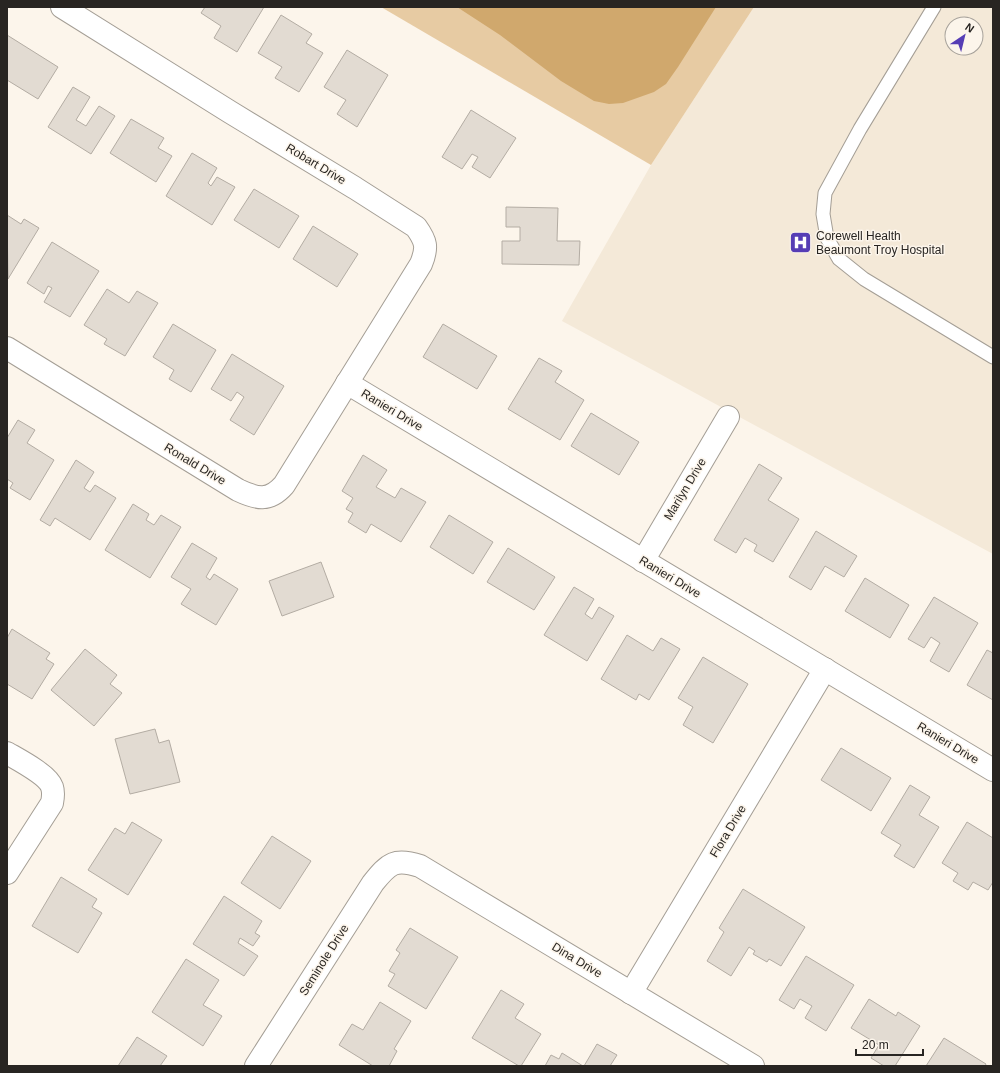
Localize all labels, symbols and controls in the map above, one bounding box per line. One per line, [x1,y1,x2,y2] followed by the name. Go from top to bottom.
[944,16,984,56] north arrow
[963,21,976,35] text: N
[284,141,349,188] street label: Robart Drive
[816,229,944,257] place label: Corewell Health Beaumont Troy Hospital
[787,230,813,256] hospital icon: Corewell Health Beaumont Troy Hospital
[359,386,426,434] street label: Ranieri Drive
[162,440,229,488] street label: Ronald Drive
[661,455,709,523] street label: Marilyn Drive
[637,553,704,601] street label: Ranieri Drive
[915,719,982,767] street label: Ranieri Drive
[707,802,749,860] street label: Flora Drive
[297,922,352,998] street label: Seminole Drive
[549,940,605,981] street label: Dina Drive
[856,1031,923,1057] scale bar
[862,1038,889,1052] text: 20 m

